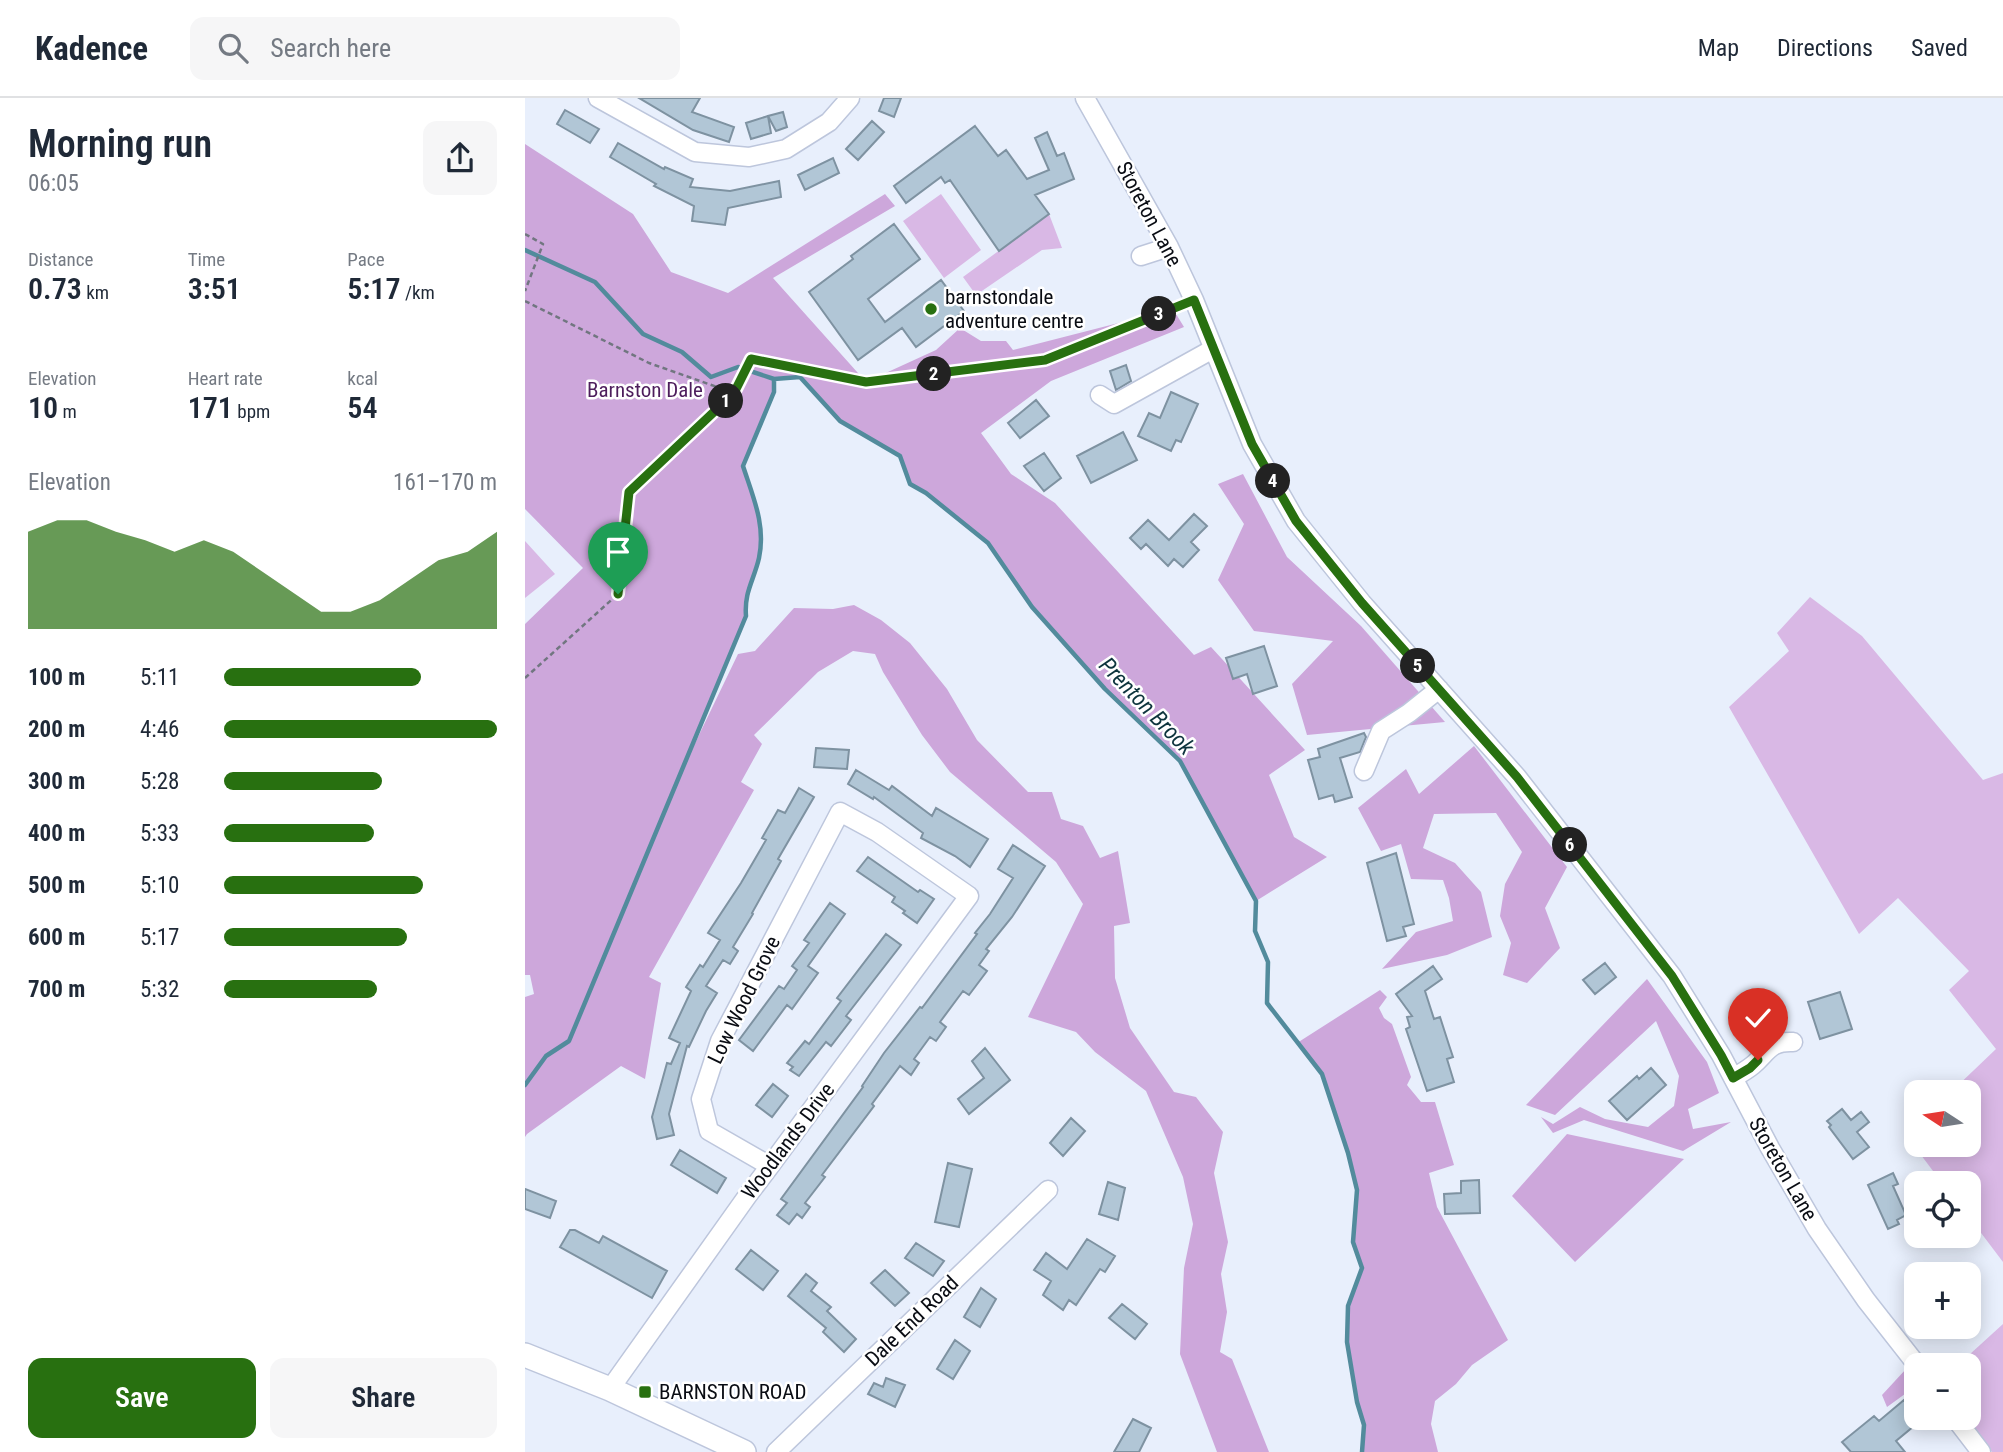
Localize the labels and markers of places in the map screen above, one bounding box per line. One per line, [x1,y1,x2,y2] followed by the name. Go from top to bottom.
[945,285,1084,333] place label: barnstondale adventure centre
[1141,296,1177,332] pin: 3
[923,301,939,317] marker: barnstondale adventure centre
[917,356,951,392] pin: 2
[709,384,743,418] pin: 1
[1255,464,1291,498] pin: 4
[588,522,648,594] pin
[1401,648,1435,684] pin: 5
[1553,828,1587,862] pin: 6
[1728,988,1788,1060] pin
[659,1380,806,1404] place label: BARNSTON ROAD
[637,1384,653,1400] marker: BARNSTON ROAD

